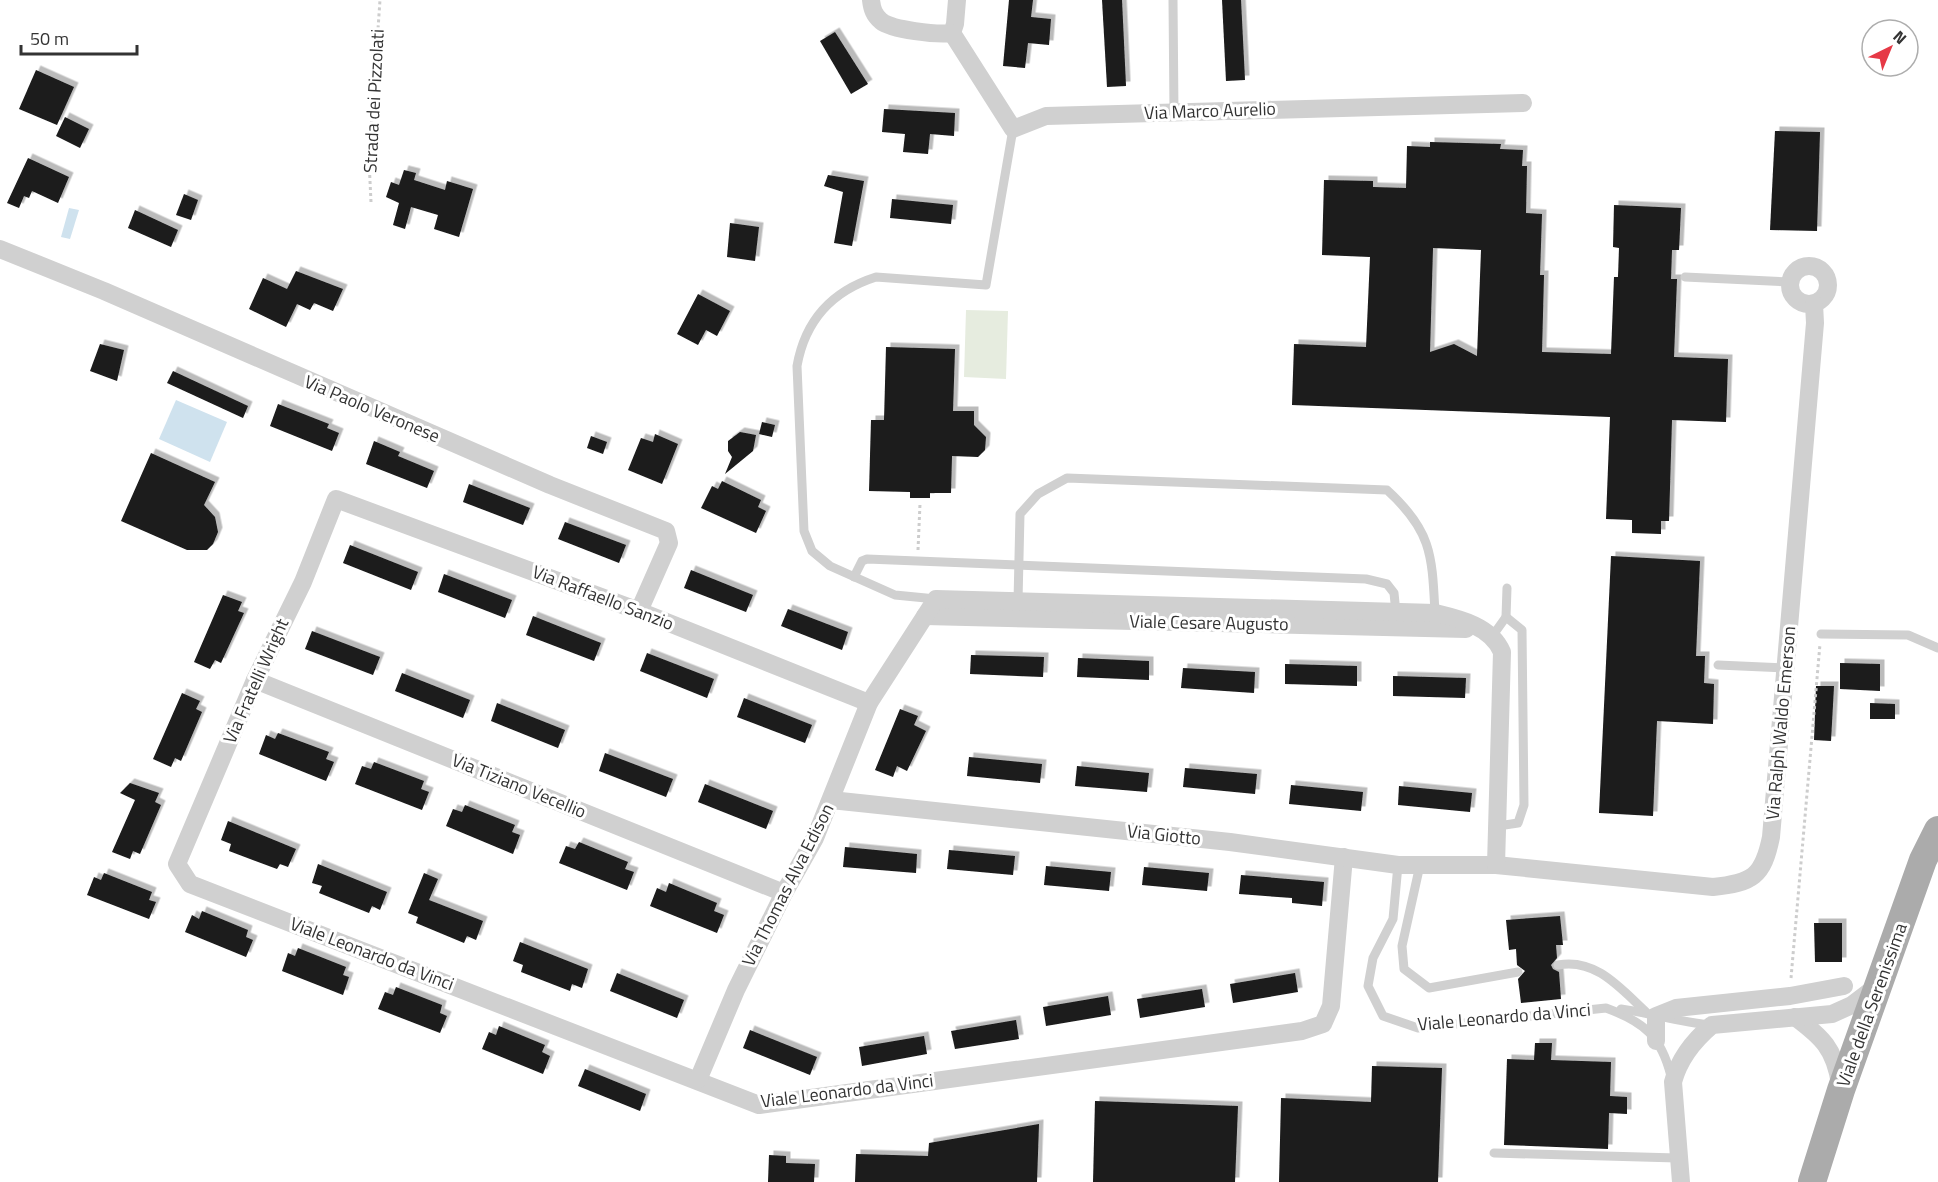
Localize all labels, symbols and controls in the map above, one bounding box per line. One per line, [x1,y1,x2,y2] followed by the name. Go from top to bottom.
[21,18,136,56] scale bar
[1860,18,1920,78] north arrow
[1888,24,1912,50] text: N
[30,25,69,52] text: 50 m
[356,28,391,174] street label: Strada dei Pizzolati
[1144,95,1276,126] street label: Via Marco Aurelio
[300,368,444,449] street label: Via Paolo Veronese
[529,558,678,637] street label: Via Raffaello Sanzio
[1129,608,1289,637] street label: Viale Cesare Augusto
[216,613,295,748] street label: Via Fratelli Wright
[1759,625,1802,821] street label: Via Ralph Waldo Emerson
[448,746,590,825] street label: Via Tiziano Vecellio
[735,799,840,971] street label: Via Thomas Alva Edison
[1126,817,1202,852] street label: Via Giotto
[286,910,458,997] street label: Viale Leonardo da Vinci
[1829,919,1914,1091] street label: Viale della Serenissima
[1416,995,1592,1038] street label: Viale Leonardo da Vinci
[759,1067,935,1114] street label: Viale Leonardo da Vinci

